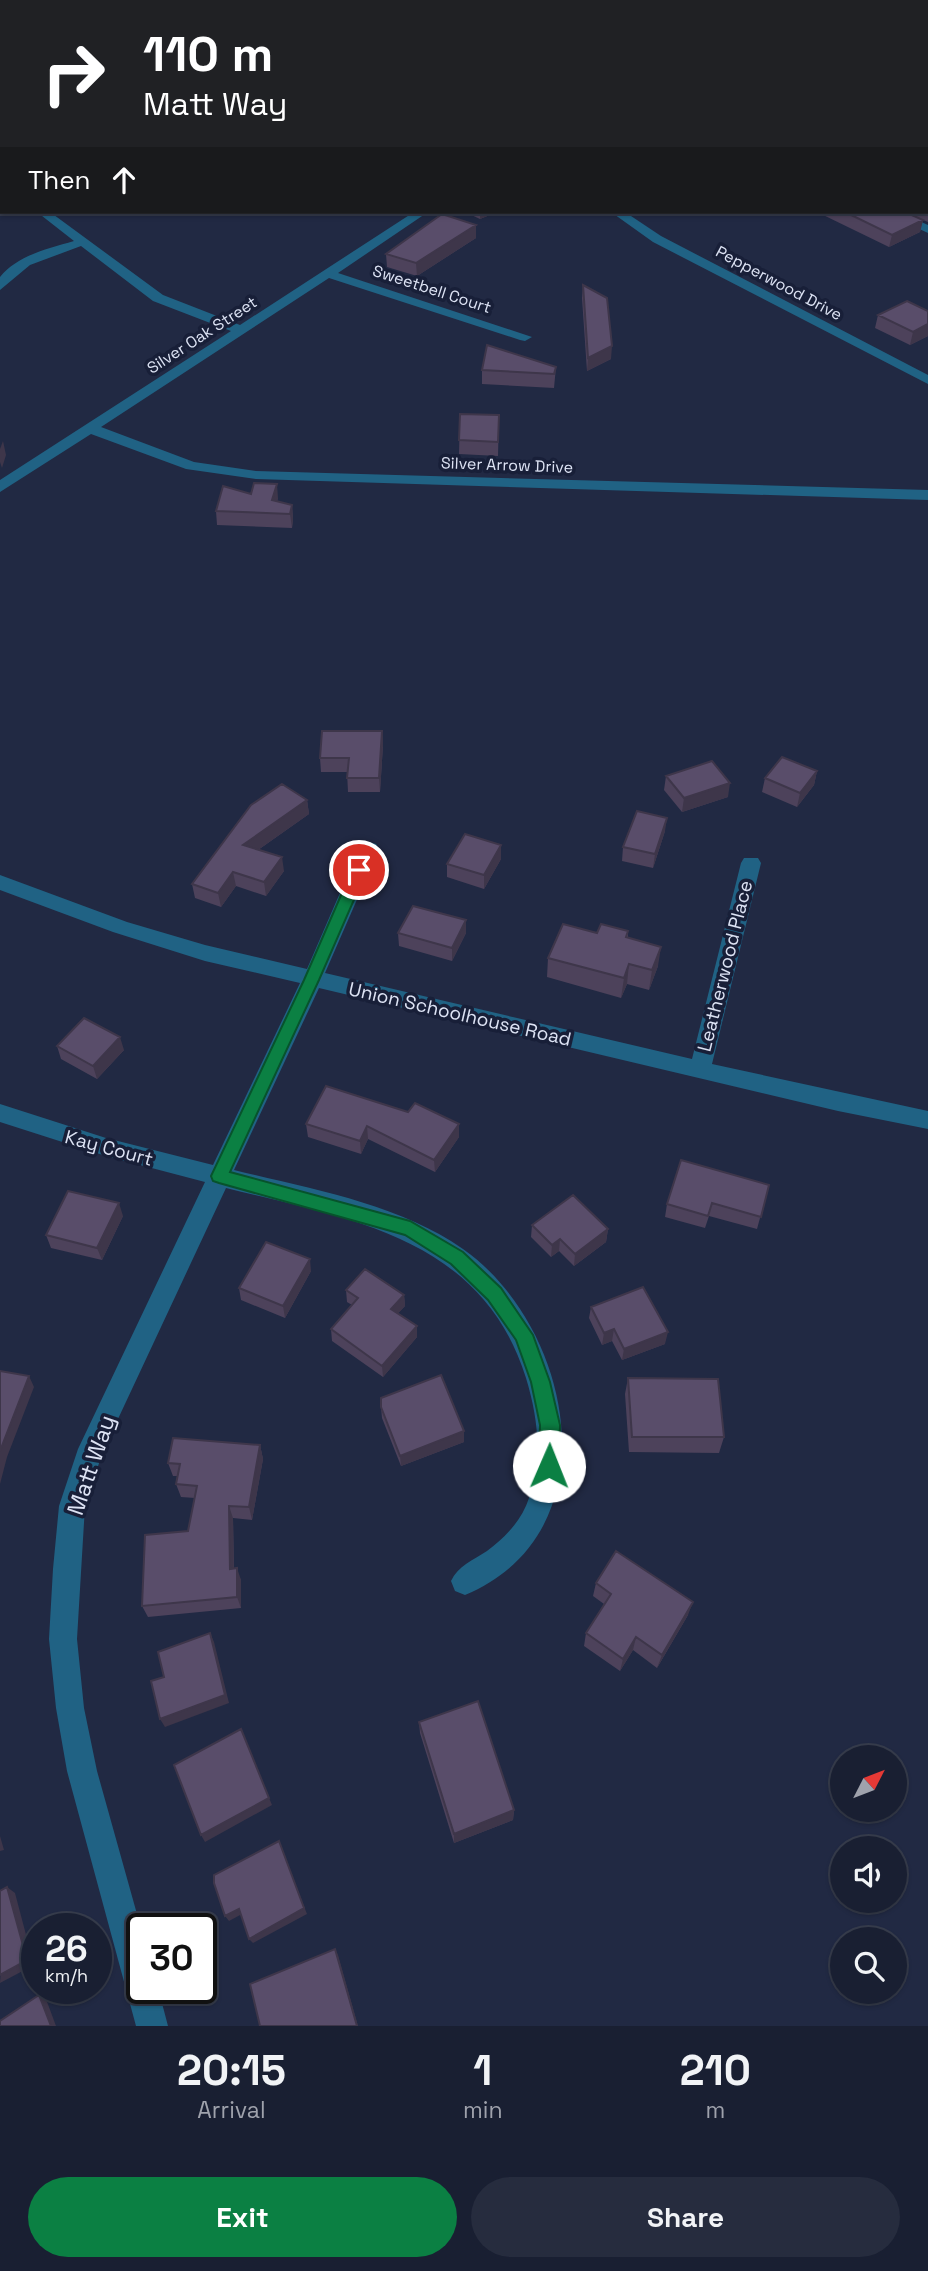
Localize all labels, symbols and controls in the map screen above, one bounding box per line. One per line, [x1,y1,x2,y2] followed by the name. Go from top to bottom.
[143,23,273,85] text: 110 m
[28,28,119,119] icon: right
[143,84,287,124] text: Matt Way
[105,161,143,199] icon: ahead
[28,163,91,197] text: Then
[712,241,846,325] street label: Pepperwood Drive
[370,260,494,318] street label: Sweetbell Court
[143,292,261,378] street label: Silver Oak Street
[441,452,573,478] street label: Silver Arrow Drive
[329,840,389,900] pin
[340,851,378,889] icon: arrive
[692,878,758,1054] street label: Leatherwood Place
[346,976,574,1052] street label: Union Schoolhouse Road
[62,1124,156,1172] street label: Kay Court
[60,1411,122,1519] street label: Matt Way
[512,1429,586,1503] position arrow
[830,1745,906,1822] north arrow
[830,1745,907,2004] map controls
[830,1836,907,1913] button: sound
[126,1913,217,2004] speed limit sign: 30
[45,1927,88,1971] text: 26
[830,1927,907,2004] button: search
[45,1964,88,1987] text: km/h
[177,2044,286,2097] text: 20:15
[473,2044,492,2097] text: 1
[680,2044,751,2097] text: 210
[197,2095,266,2125] text: Arrival
[463,2095,503,2125] text: min
[705,2095,725,2125] text: m
[28,2177,457,2257] button: Exit
[471,2177,900,2257] button: Share

